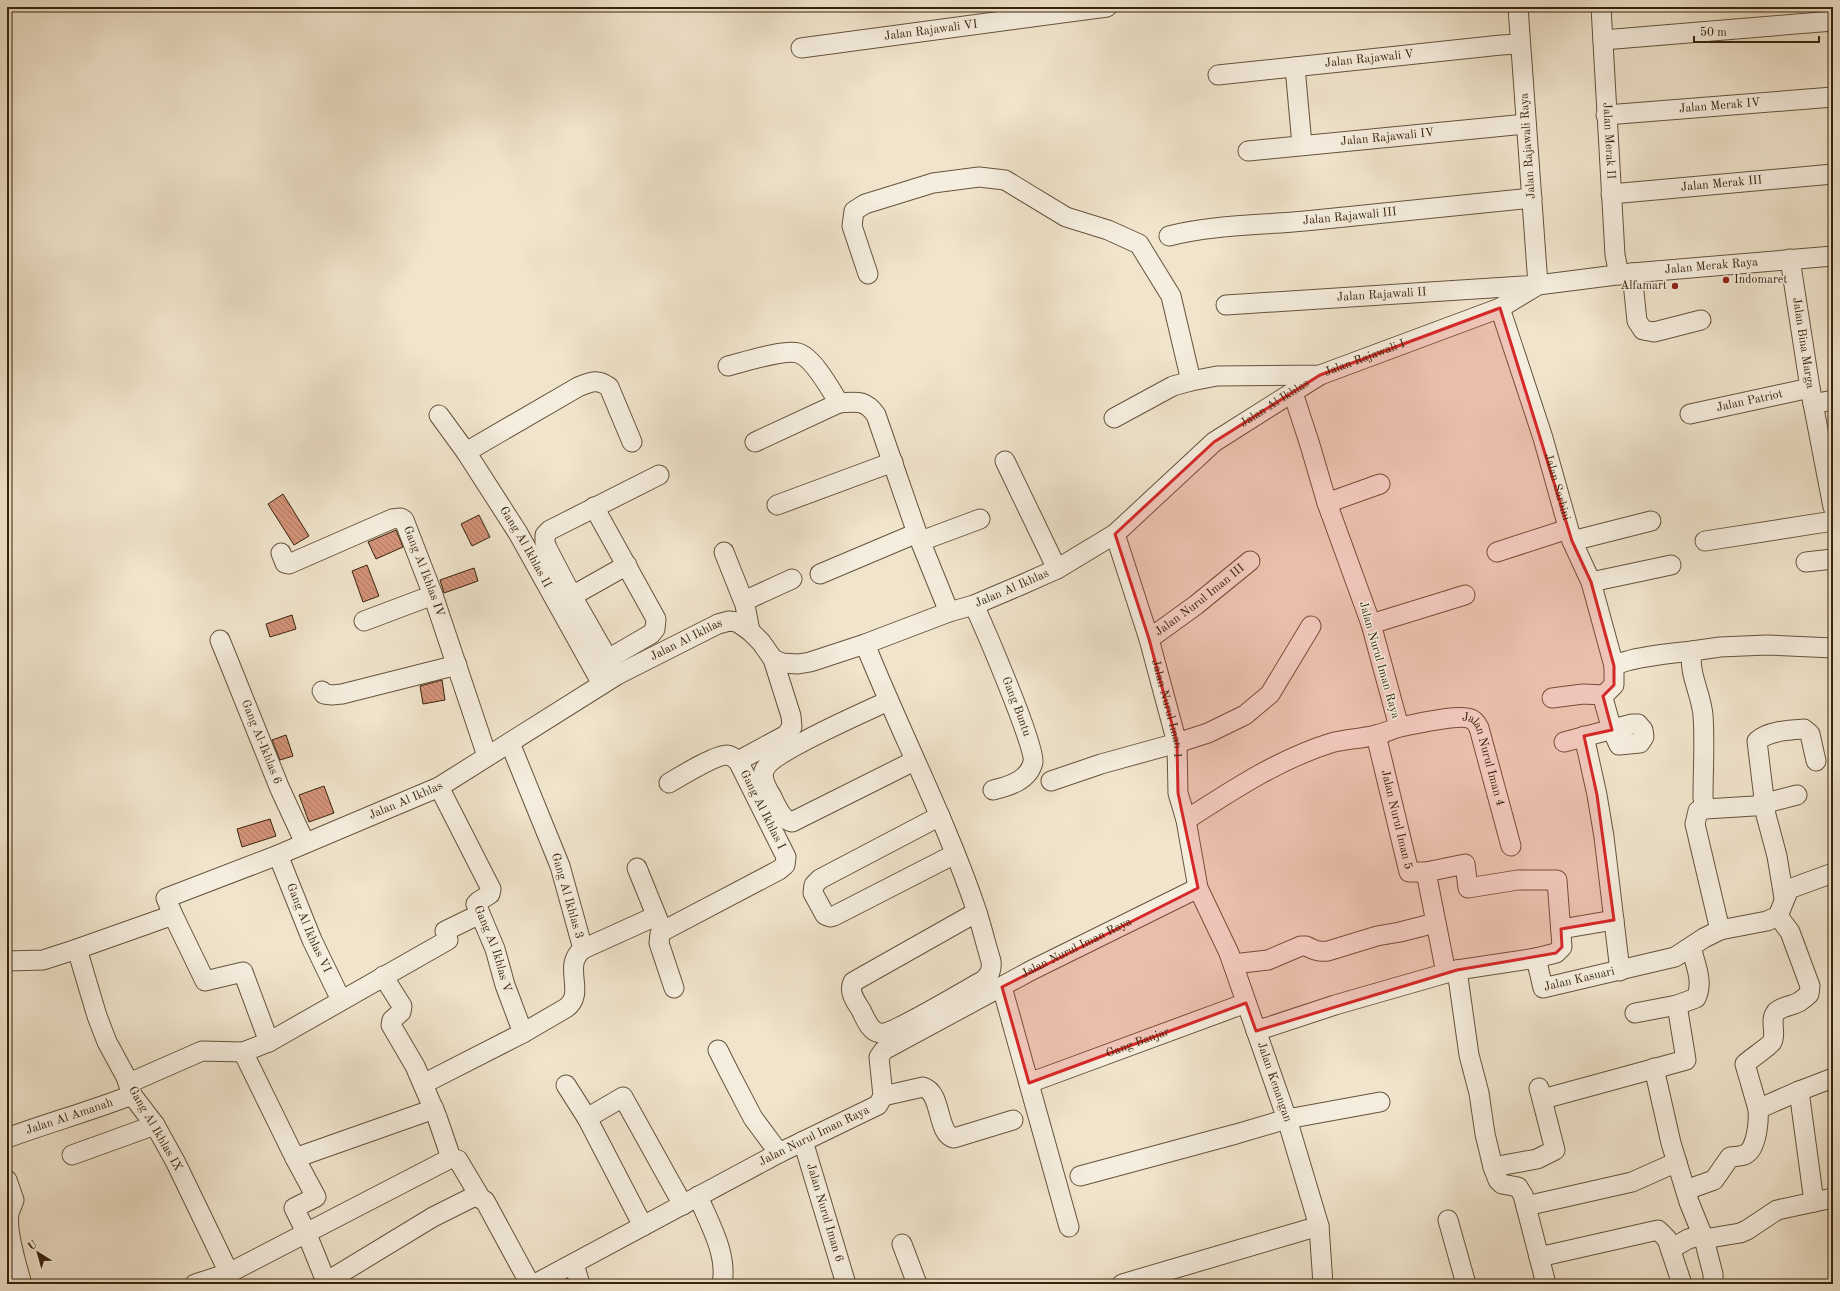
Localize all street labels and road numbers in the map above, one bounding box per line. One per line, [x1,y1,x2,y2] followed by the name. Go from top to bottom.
[883,18,979,43] street label: Jalan Rajawali VI
[1324,48,1414,70] street label: Jalan Rajawali V
[1518,92,1538,199] street label: Jalan Rajawali Raya
[1679,97,1761,115] street label: Jalan Merak IV
[1600,102,1617,180] street label: Jalan Merak II
[1340,127,1435,148] street label: Jalan Rajawali IV
[1680,174,1763,194] street label: Jalan Merak III
[1302,206,1398,227] street label: Jalan Rajawali III
[1664,256,1758,276] street label: Jalan Merak Raya
[1337,286,1427,304] street label: Jalan Rajawali II
[1790,297,1816,390] street label: Jalan Bina Marga
[1323,338,1407,379] street label: Jalan Rajawali I
[1238,377,1311,430] street label: Jalan Al Ikhlas
[1715,388,1784,414] street label: Jalan Patriot
[1542,452,1572,522] street label: Jalan Sarbini
[497,505,553,590] street label: Gang Al Ikhlas II
[401,524,446,618] street label: Gang Al Ikhlas IV
[1153,562,1247,638] street label: Jalan Nurul Iman III
[973,567,1051,610] street label: Jalan Al Ikhlas
[1357,600,1401,720] street label: Jalan Nurul Iman Raya
[648,617,724,663] street label: Jalan Al Ikhlas
[1149,658,1183,759] street label: Jalan Nurul Iman 1
[999,675,1033,739] street label: Gang Buntu
[239,698,283,786] street label: Gang Al-Ikhlas 6
[1462,711,1506,808] street label: Jalan Nurul Iman 4
[738,768,787,851] street label: Gang Al Ikhlas I
[1379,769,1415,871] street label: Jalan Nurul Iman 5
[367,780,445,822] street label: Jalan Al Ikhlas
[549,852,585,940] street label: Gang Al Ikhlas 3
[284,882,333,975] street label: Gang Al Ikhlas VI
[471,904,513,994] street label: Gang Al Ikhlas V
[1019,916,1134,981] street label: Jalan Nurul Iman Raya
[1543,965,1616,994] street label: Jalan Kasuari
[1105,1026,1171,1060] street label: Gang Banjar
[1255,1040,1294,1124] street label: Jalan Kenangan
[126,1085,184,1173] street label: Gang Al Ikhlas IX
[24,1096,115,1137] street label: Jalan Al Amanah
[757,1104,871,1169] street label: Jalan Nurul Iman Raya
[804,1162,845,1263] street label: Jalan Nurul Iman 6

